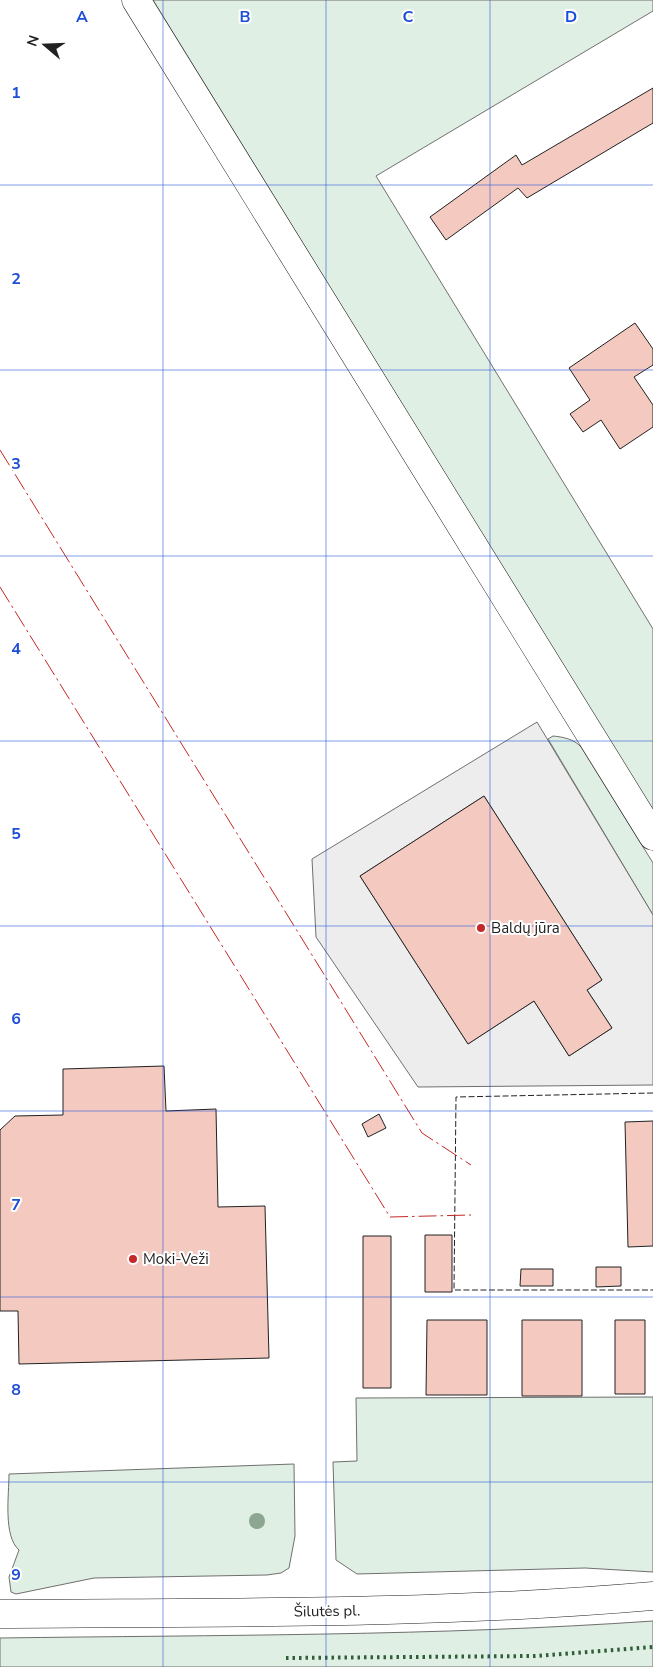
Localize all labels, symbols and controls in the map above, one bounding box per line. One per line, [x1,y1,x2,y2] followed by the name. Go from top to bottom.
[76,6,88,28] text: A
[239,6,251,28] text: B
[403,6,414,28] text: C
[565,6,577,28] text: D
[20,20,70,70] north arrow
[22,33,44,49] text: N
[11,82,21,104] text: 1
[11,268,21,290] text: 2
[11,453,21,475] text: 3
[11,638,21,660] text: 4
[11,823,21,845] text: 5
[491,918,560,938] place label: Baldų jūra
[475,922,487,934] marker: Baldų jūra
[11,1008,21,1030] text: 6
[11,1194,21,1216] text: 7
[143,1249,209,1269] place label: Moki-Veži
[127,1253,139,1265] marker: Moki-Veži
[11,1379,21,1401] text: 8
[11,1564,21,1586] text: 9
[294,1599,360,1622] street label: Šilutės pl.

